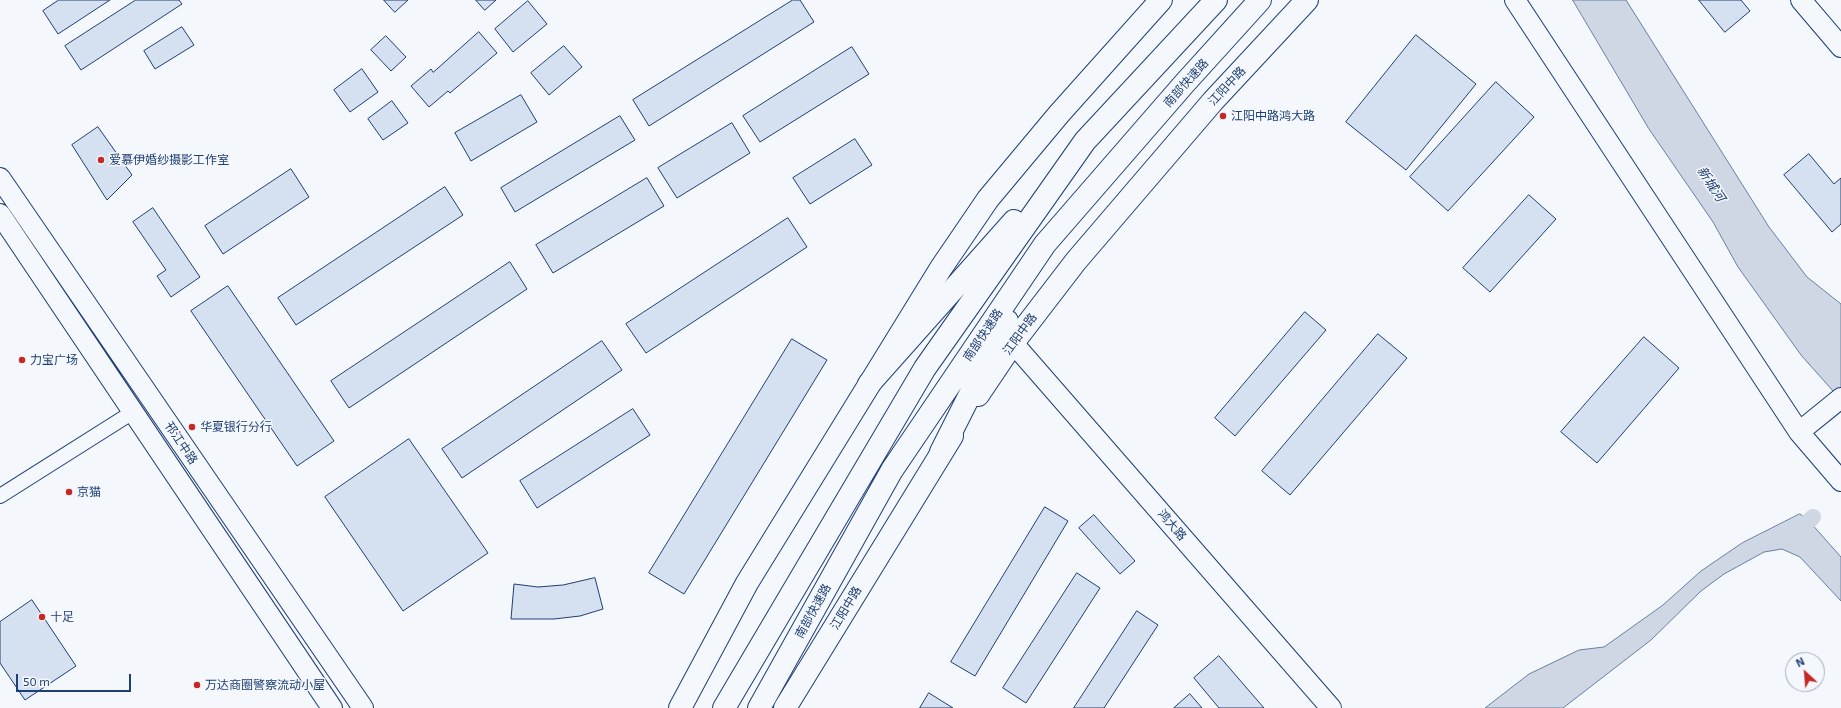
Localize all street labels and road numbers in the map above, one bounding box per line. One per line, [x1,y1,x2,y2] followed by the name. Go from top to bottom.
[1161,56,1211,110] street label: 南部快速路
[1205,64,1249,108] street label: 江阳中路
[960,306,1006,364] street label: 南部快速路
[1000,310,1040,358] street label: 江阳中路
[162,419,200,467] street label: 邗江中路
[1155,507,1189,543] street label: 鸿大路
[792,581,834,641] street label: 南部快速路
[827,584,865,632] street label: 江阳中路

